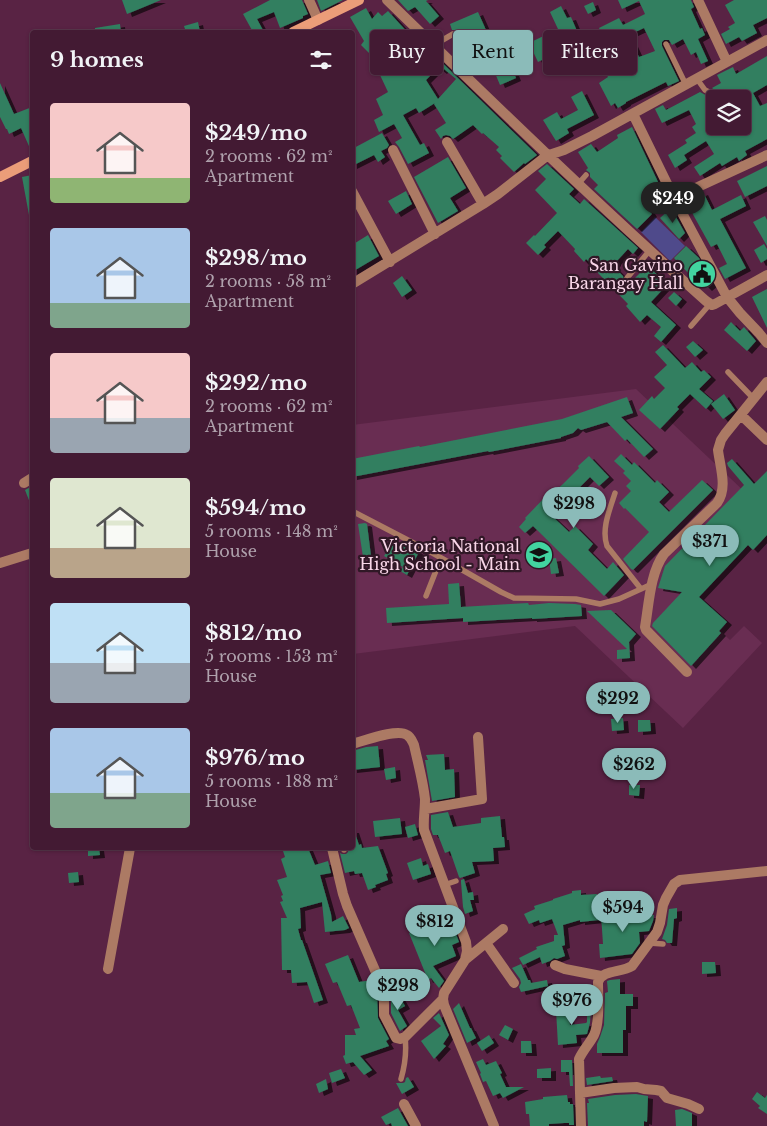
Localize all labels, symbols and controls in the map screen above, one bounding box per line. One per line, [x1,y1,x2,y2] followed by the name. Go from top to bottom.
[370,30,443,75] chip: Buy
[453,30,533,75] chip: Rent
[543,30,637,75] chip: Filters
[307,46,335,74] icon: filters
[50,47,144,73] text: 9 homes
[706,90,751,135] map controls
[706,90,751,135] button: layers
[205,120,307,146] text: $249/mo
[90,123,150,183] icon: home
[205,146,332,166] text: 2 rooms · 62 m²
[205,166,294,186] text: Apartment
[643,182,703,224] pin: $249
[652,188,694,208] text: $249
[205,245,307,271] text: $298/mo
[90,248,150,308] icon: home
[568,255,683,293] place label: San Gavino Barangay Hall
[687,259,717,289] public building icon: San Gavino Barangay Hall
[205,271,331,291] text: 2 rooms · 58 m²
[205,291,294,311] text: Apartment
[205,370,307,396] text: $292/mo
[90,373,150,433] icon: home
[205,396,332,416] text: 2 rooms · 62 m²
[205,416,294,436] text: Apartment
[544,486,604,529] pin: $298
[553,493,595,513] text: $298
[205,495,306,521] text: $594/mo
[90,498,150,558] icon: home
[205,521,338,541] text: 5 rooms · 148 m²
[680,524,740,567] pin: $371
[692,531,728,551] text: $371
[359,536,520,574] place label: Victoria National High School - Main
[524,540,554,570] school or university icon: Victoria National High School - Main
[205,541,257,561] text: House
[205,620,302,646] text: $812/mo
[90,623,150,683] icon: home
[205,646,338,666] text: 5 rooms · 153 m²
[205,666,257,686] text: House
[588,682,648,724] pin: $292
[597,688,639,708] text: $292
[205,745,305,771] text: $976/mo
[90,748,150,808] icon: home
[604,748,664,790] pin: $262
[613,754,655,774] text: $262
[205,771,338,791] text: 5 rooms · 188 m²
[205,791,257,811] text: House
[593,890,653,933] pin: $594
[602,897,644,917] text: $594
[405,904,465,947] pin: $812
[416,911,454,931] text: $812
[368,968,428,1011] pin: $298
[377,975,419,995] text: $298
[542,984,602,1026] pin: $976
[552,990,592,1010] text: $976

